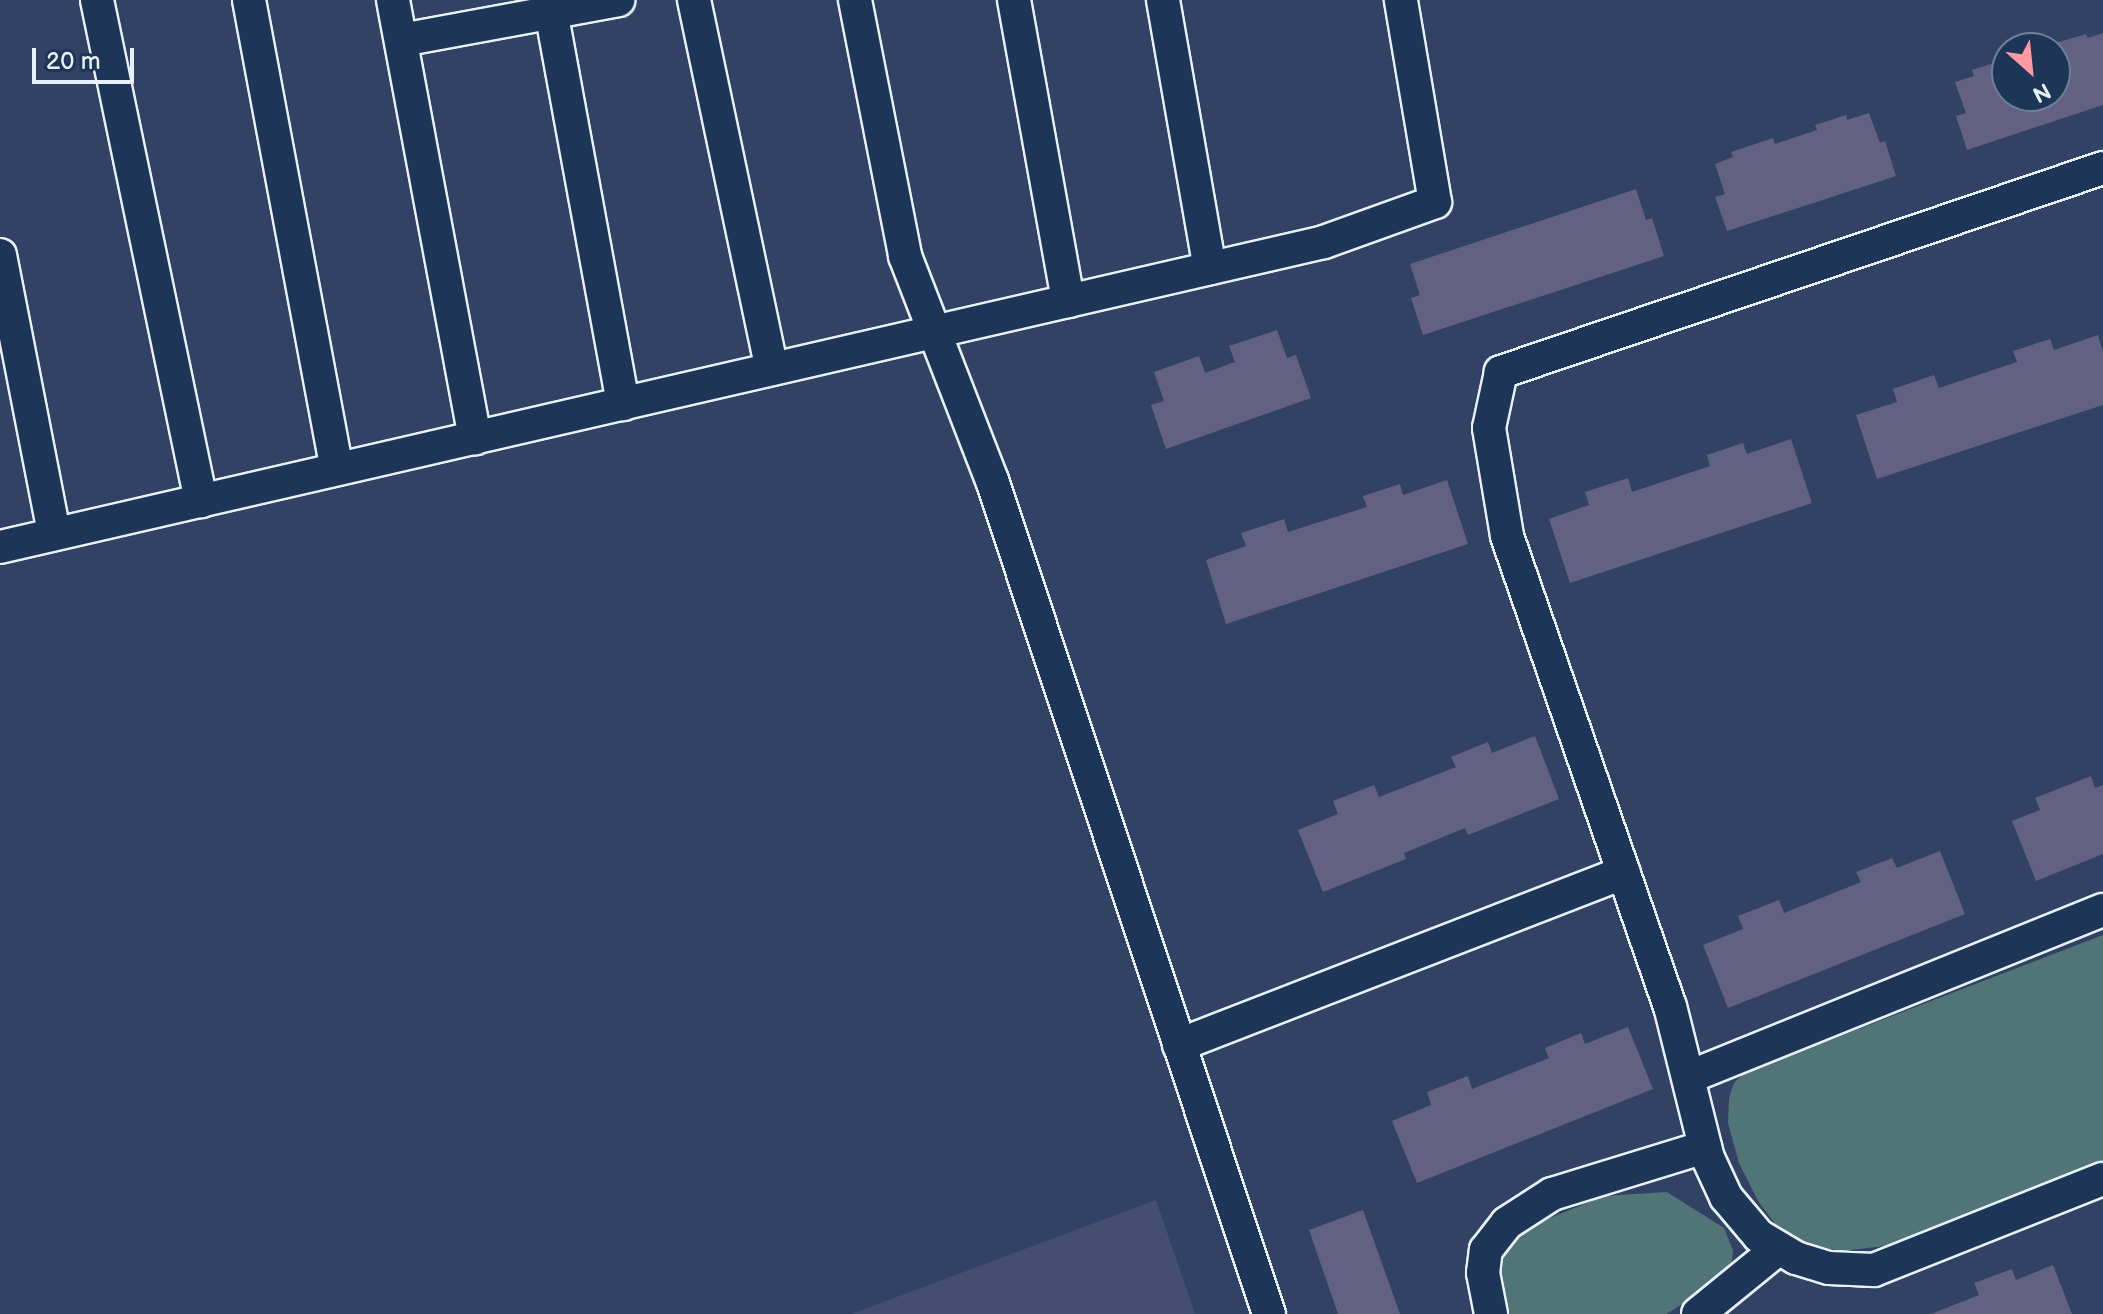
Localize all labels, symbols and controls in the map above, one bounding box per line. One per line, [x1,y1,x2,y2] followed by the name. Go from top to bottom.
[36,32,138,82] scale bar
[1991,32,2071,112] north arrow
[46,47,101,76] text: 20 m
[2028,76,2055,108] text: N

